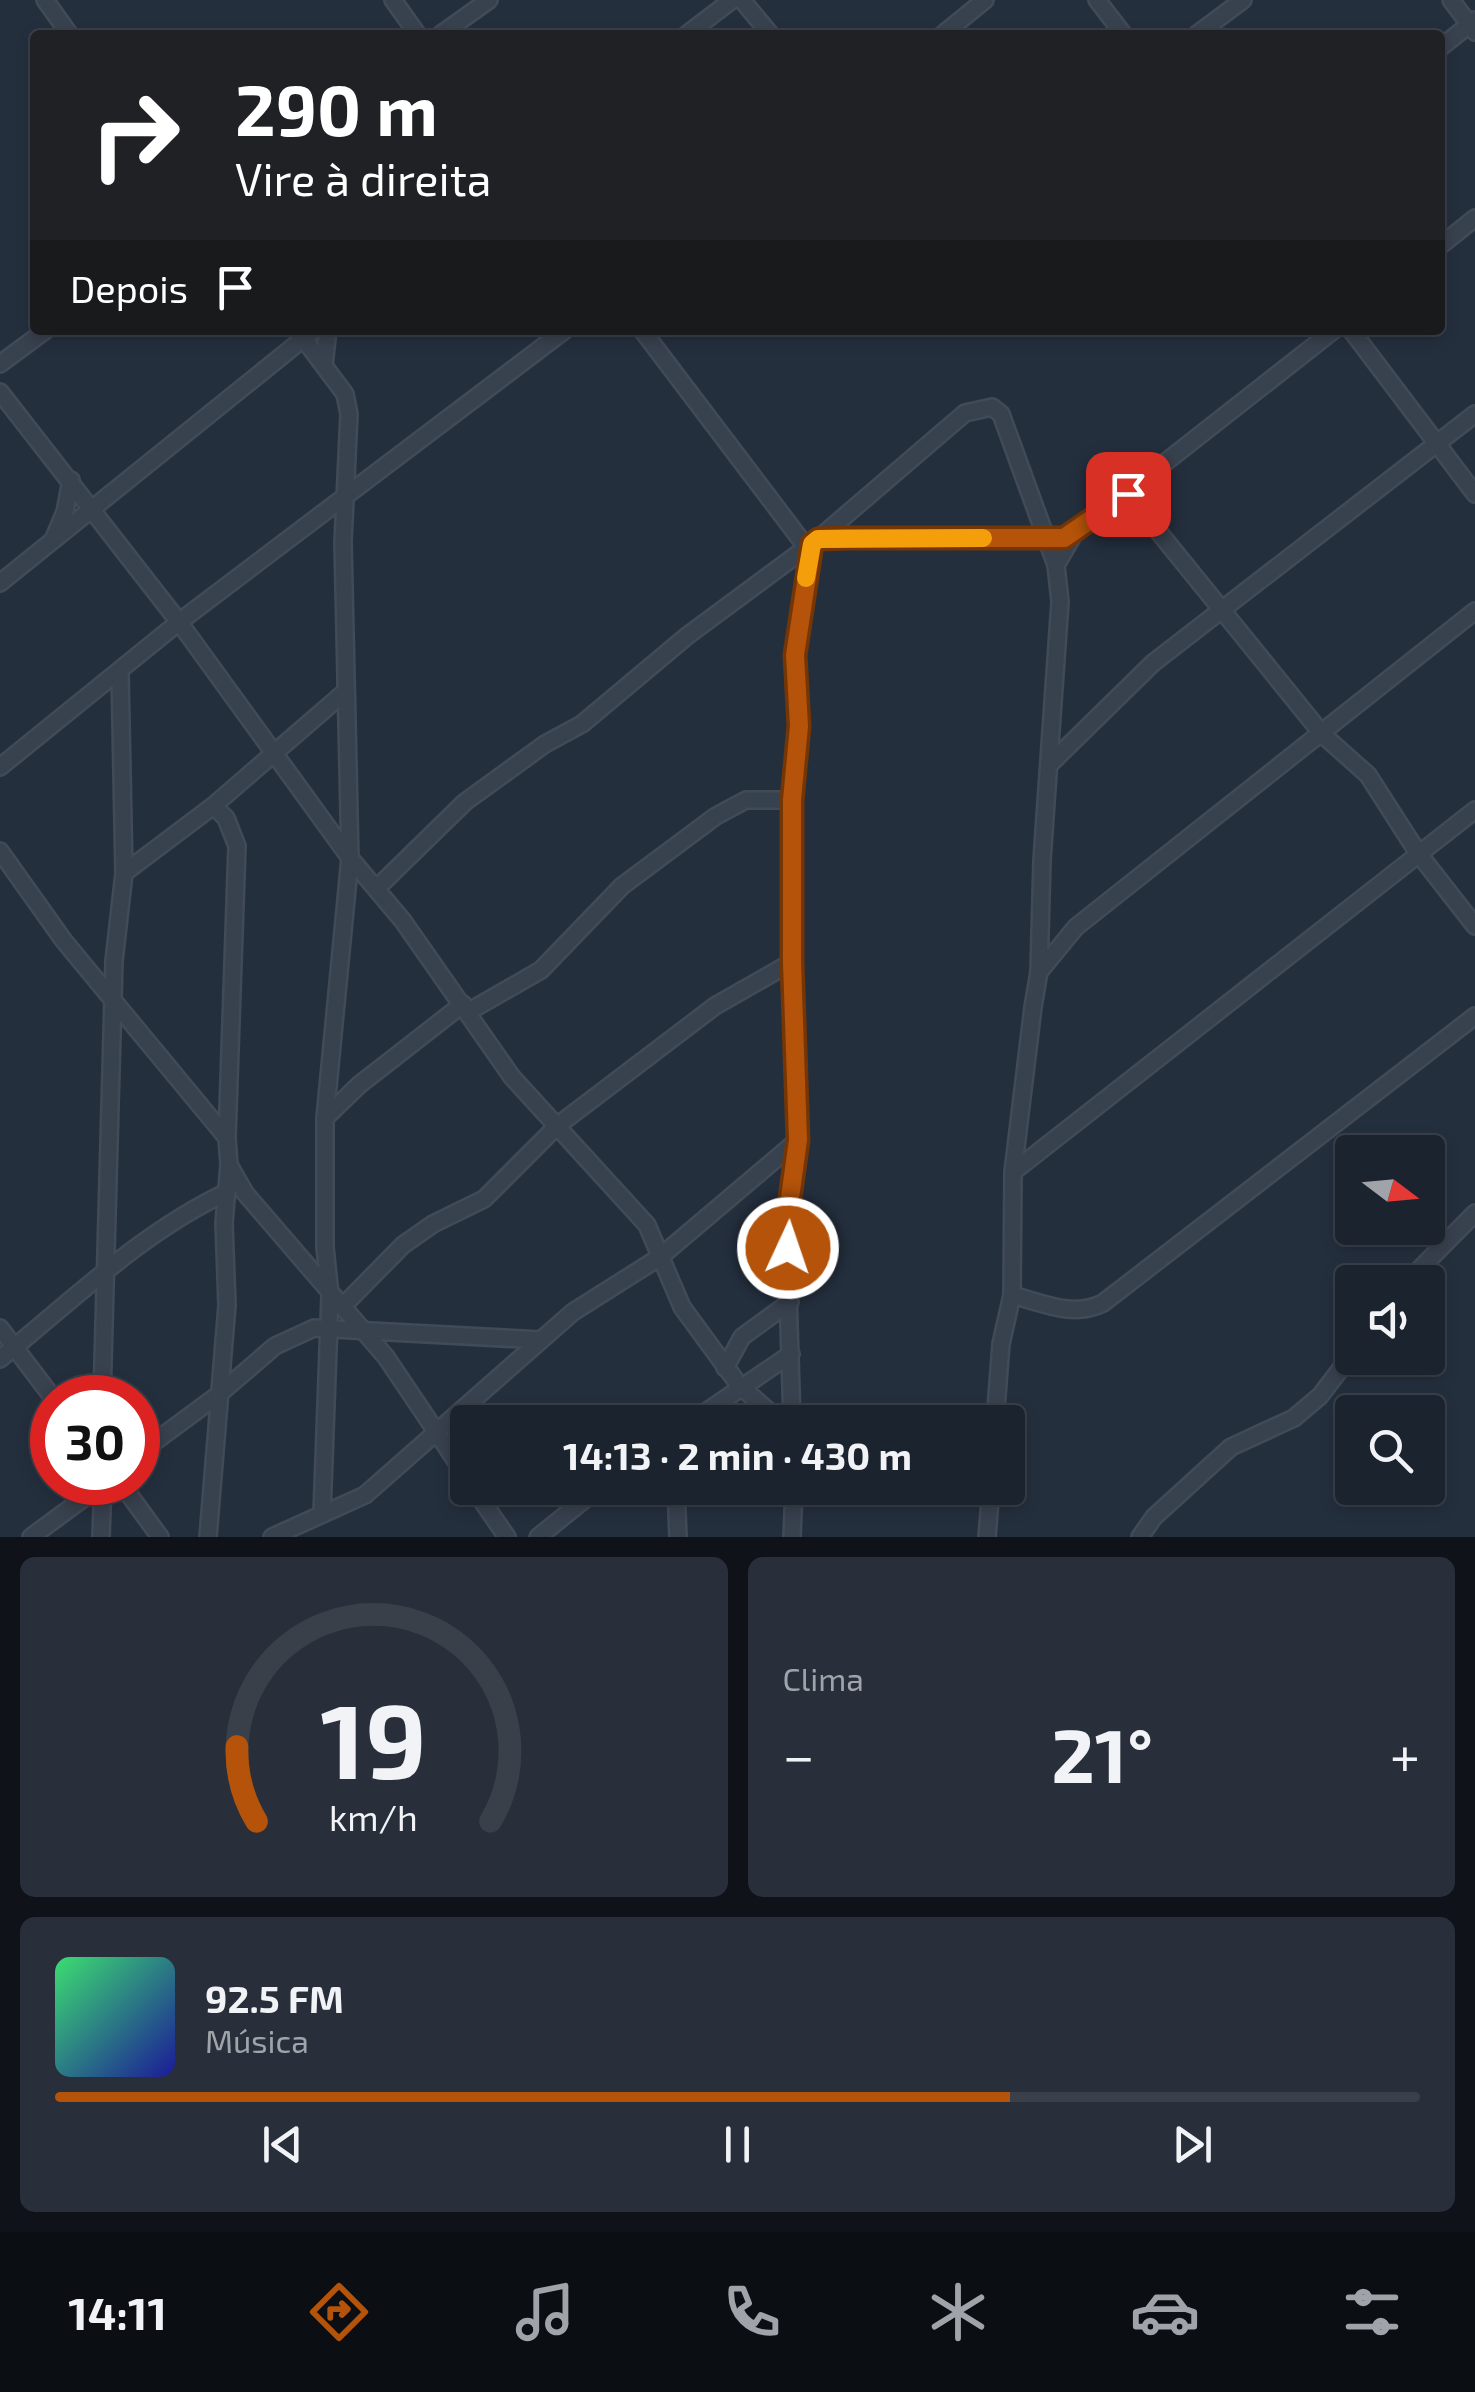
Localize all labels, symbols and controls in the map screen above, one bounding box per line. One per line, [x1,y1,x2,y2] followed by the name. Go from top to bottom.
[235,66,438,150] text: 290 m
[70,70,200,200] icon: right
[235,151,492,205] text: Vire à direita
[208,260,263,315] icon: arrive
[70,265,188,311] text: Depois
[1086,452,1171,537] pin
[1101,467,1156,522] icon: arrive
[1335,1135,1445,1245] north arrow
[1335,1135,1445,1505] map controls
[736,1196,840,1300] position arrow
[1335,1265,1445,1375] button: sound
[30,1375,160,1505] speed limit sign: 30
[1335,1395,1445,1505] button: search
[563,1432,912,1478] text: 14:13 · 2 min · 430 m
[783,1659,864,1697] text: Clima
[321,1675,427,1800] text: 19
[1051,1708,1153,1798] text: 21°
[783,1721,815,1787] text: −
[1390,1721,1420,1787] text: +
[329,1795,418,1838] text: km/h
[205,1975,344,2021] text: 92.5 FM
[205,2021,309,2059] text: Música
[255,2117,310,2172] icon: previous
[710,2117,765,2172] icon: pause
[1165,2117,1220,2172] icon: next
[304,2277,374,2347] icon: directions
[510,2277,580,2347] icon: music
[717,2277,787,2347] icon: phone
[923,2277,993,2347] icon: climate
[1130,2277,1200,2347] icon: car
[1337,2277,1407,2347] icon: filters
[68,2285,167,2339] text: 14:11

